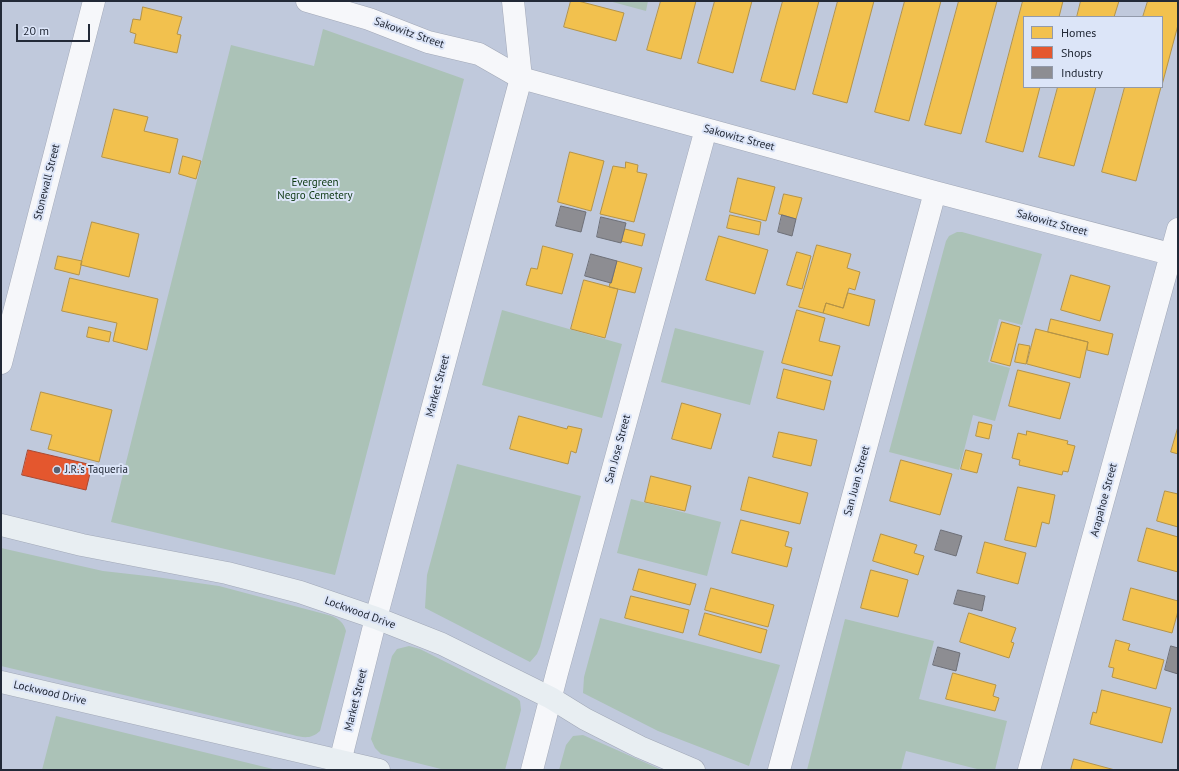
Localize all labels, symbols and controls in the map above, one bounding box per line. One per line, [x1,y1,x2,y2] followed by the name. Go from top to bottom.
[372,15,446,51] street label: Sakowitz Street
[18,16,92,42] scale bar
[1023,16,1163,88] legend
[23,23,49,38] text: 20 m
[1061,25,1096,40] text: Homes
[1061,45,1092,60] text: Shops
[1061,65,1103,80] text: Industry
[702,122,776,154] street label: Sakowitz Street
[31,143,63,221] street label: Stonewall Street
[277,176,353,202] park label: Evergreen Negro Cemetery
[1015,207,1089,239] street label: Sakowitz Street
[423,354,453,418] street label: Market Street
[602,413,634,485] street label: San Jose Street
[841,445,873,517] street label: San Juan Street
[1088,462,1120,538] street label: Arapahoe Street
[65,463,128,477] place label: J.R.'s Taqueria
[52,465,62,475] marker: J.R.'s Taqueria
[323,594,397,632] street label: Lockwood Drive
[342,668,370,732] street label: Market Street
[12,678,88,708] street label: Lockwood Drive

